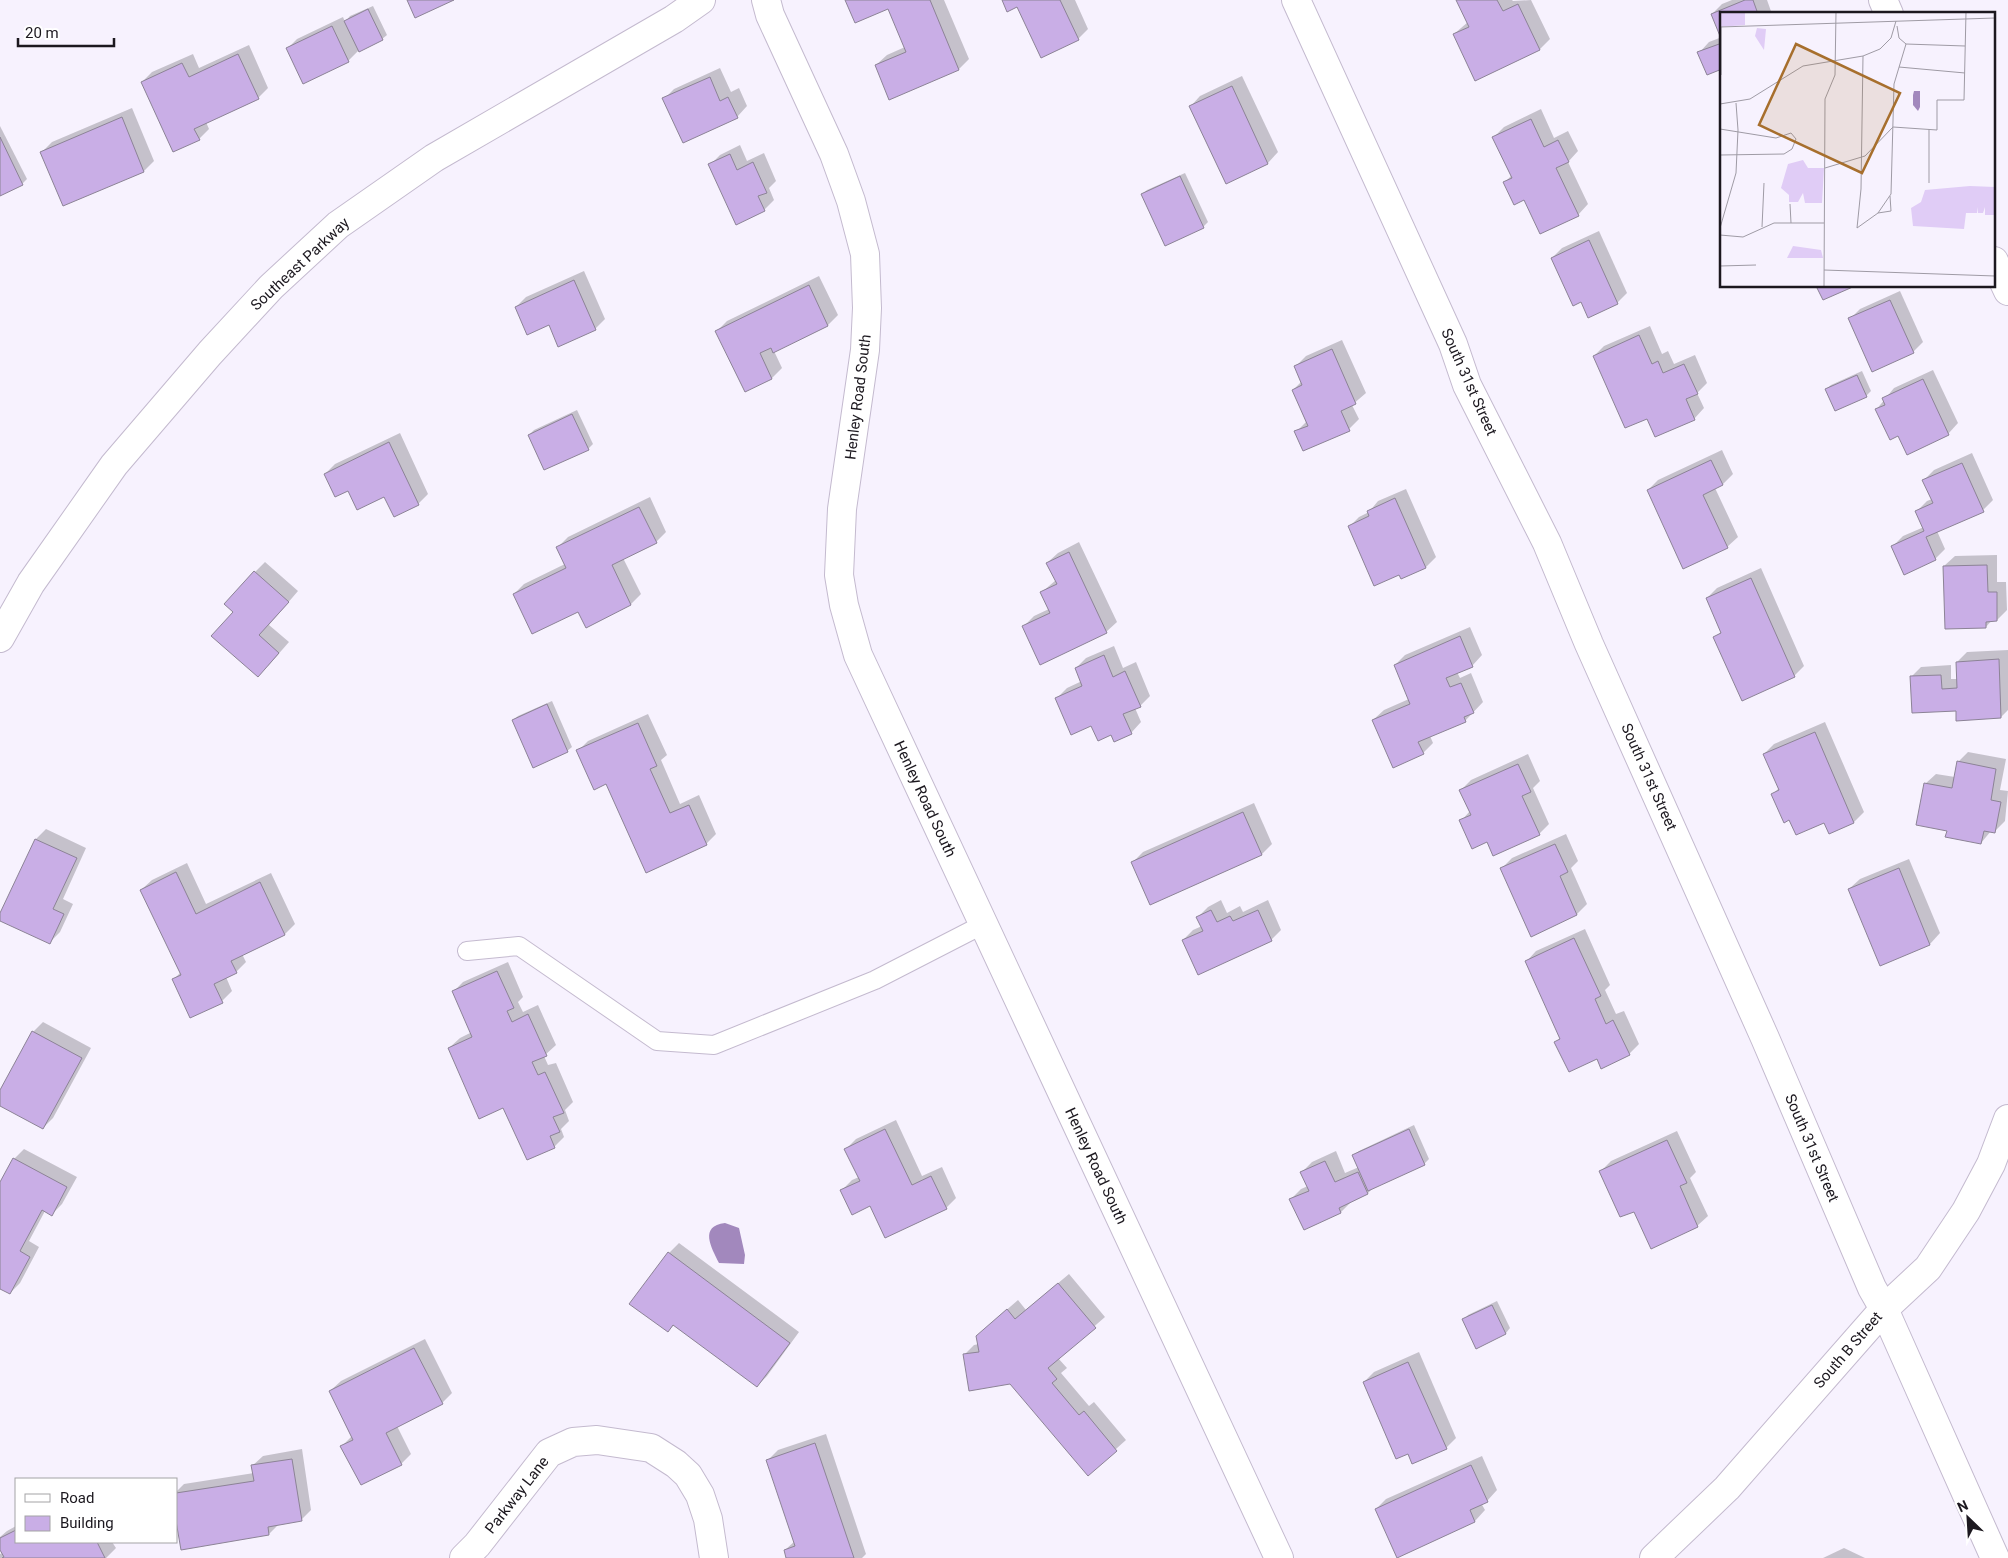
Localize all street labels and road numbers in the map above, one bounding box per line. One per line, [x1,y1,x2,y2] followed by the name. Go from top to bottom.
[247,214,353,314] street label: Southeast Parkway
[1437,326,1501,438] street label: South 31st Street
[841,333,875,461] street label: Henley Road South
[1617,721,1681,833] street label: South 31st Street
[890,738,960,860] street label: Henley Road South
[1781,1091,1843,1205] street label: South 31st Street
[1061,1105,1131,1227] street label: Henley Road South
[1810,1308,1886,1392] street label: South B Street
[481,1453,553,1537] street label: Parkway Lane

